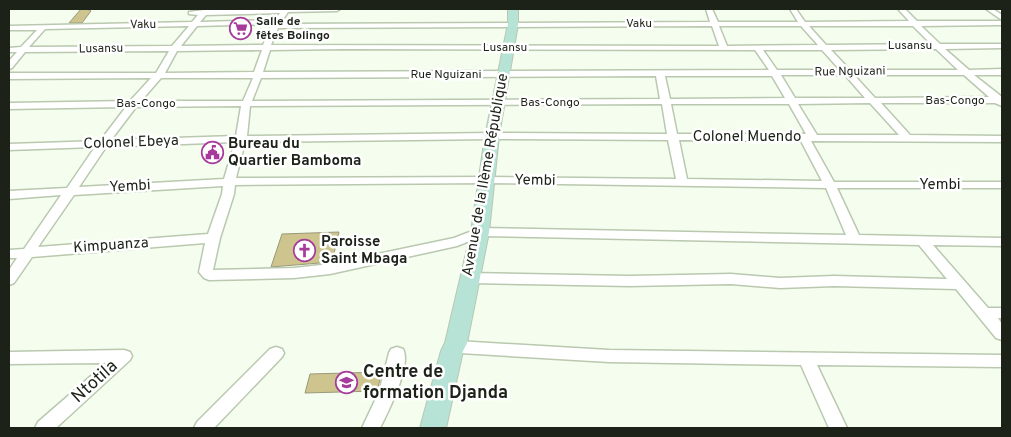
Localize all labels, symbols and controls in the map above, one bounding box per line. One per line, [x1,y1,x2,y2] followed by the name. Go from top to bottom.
[256,14,330,44] place label: Salle de fêtes Bolingo
[626,16,652,32] street label: Vaku
[130,17,156,33] street label: Vaku
[228,17,252,41] supermarket icon: Salle de fêtes Bolingo
[888,38,932,54] street label: Lusansu
[483,40,527,56] street label: Lusansu
[79,41,123,57] street label: Lusansu
[814,63,886,81] street label: Rue Nguizani
[410,67,482,83] street label: Rue Nguizani
[459,72,513,278] street label: Avenue de la IIème République
[925,93,985,109] street label: Bas-Congo
[520,95,580,111] street label: Bas-Congo
[116,96,176,112] street label: Bas-Congo
[693,128,801,147] street label: Colonel Muendo
[83,132,179,154] street label: Colonel Ebeya
[228,135,361,171] place label: Bureau du Quartier Bamboma
[200,141,224,165] public building icon: Bureau du Quartier Bamboma
[514,171,556,191] street label: Yembi
[109,176,151,198] street label: Yembi
[919,176,961,195] street label: Yembi
[321,233,407,269] place label: Paroisse Saint Mbaga
[73,234,149,258] street label: Kimpuanza
[293,239,317,263] church icon: Paroisse Saint Mbaga
[67,355,123,409] street label: Ntotila
[363,361,508,405] place label: Centre de formation Djanda
[335,370,359,394] school or university icon: Centre de formation Djanda

